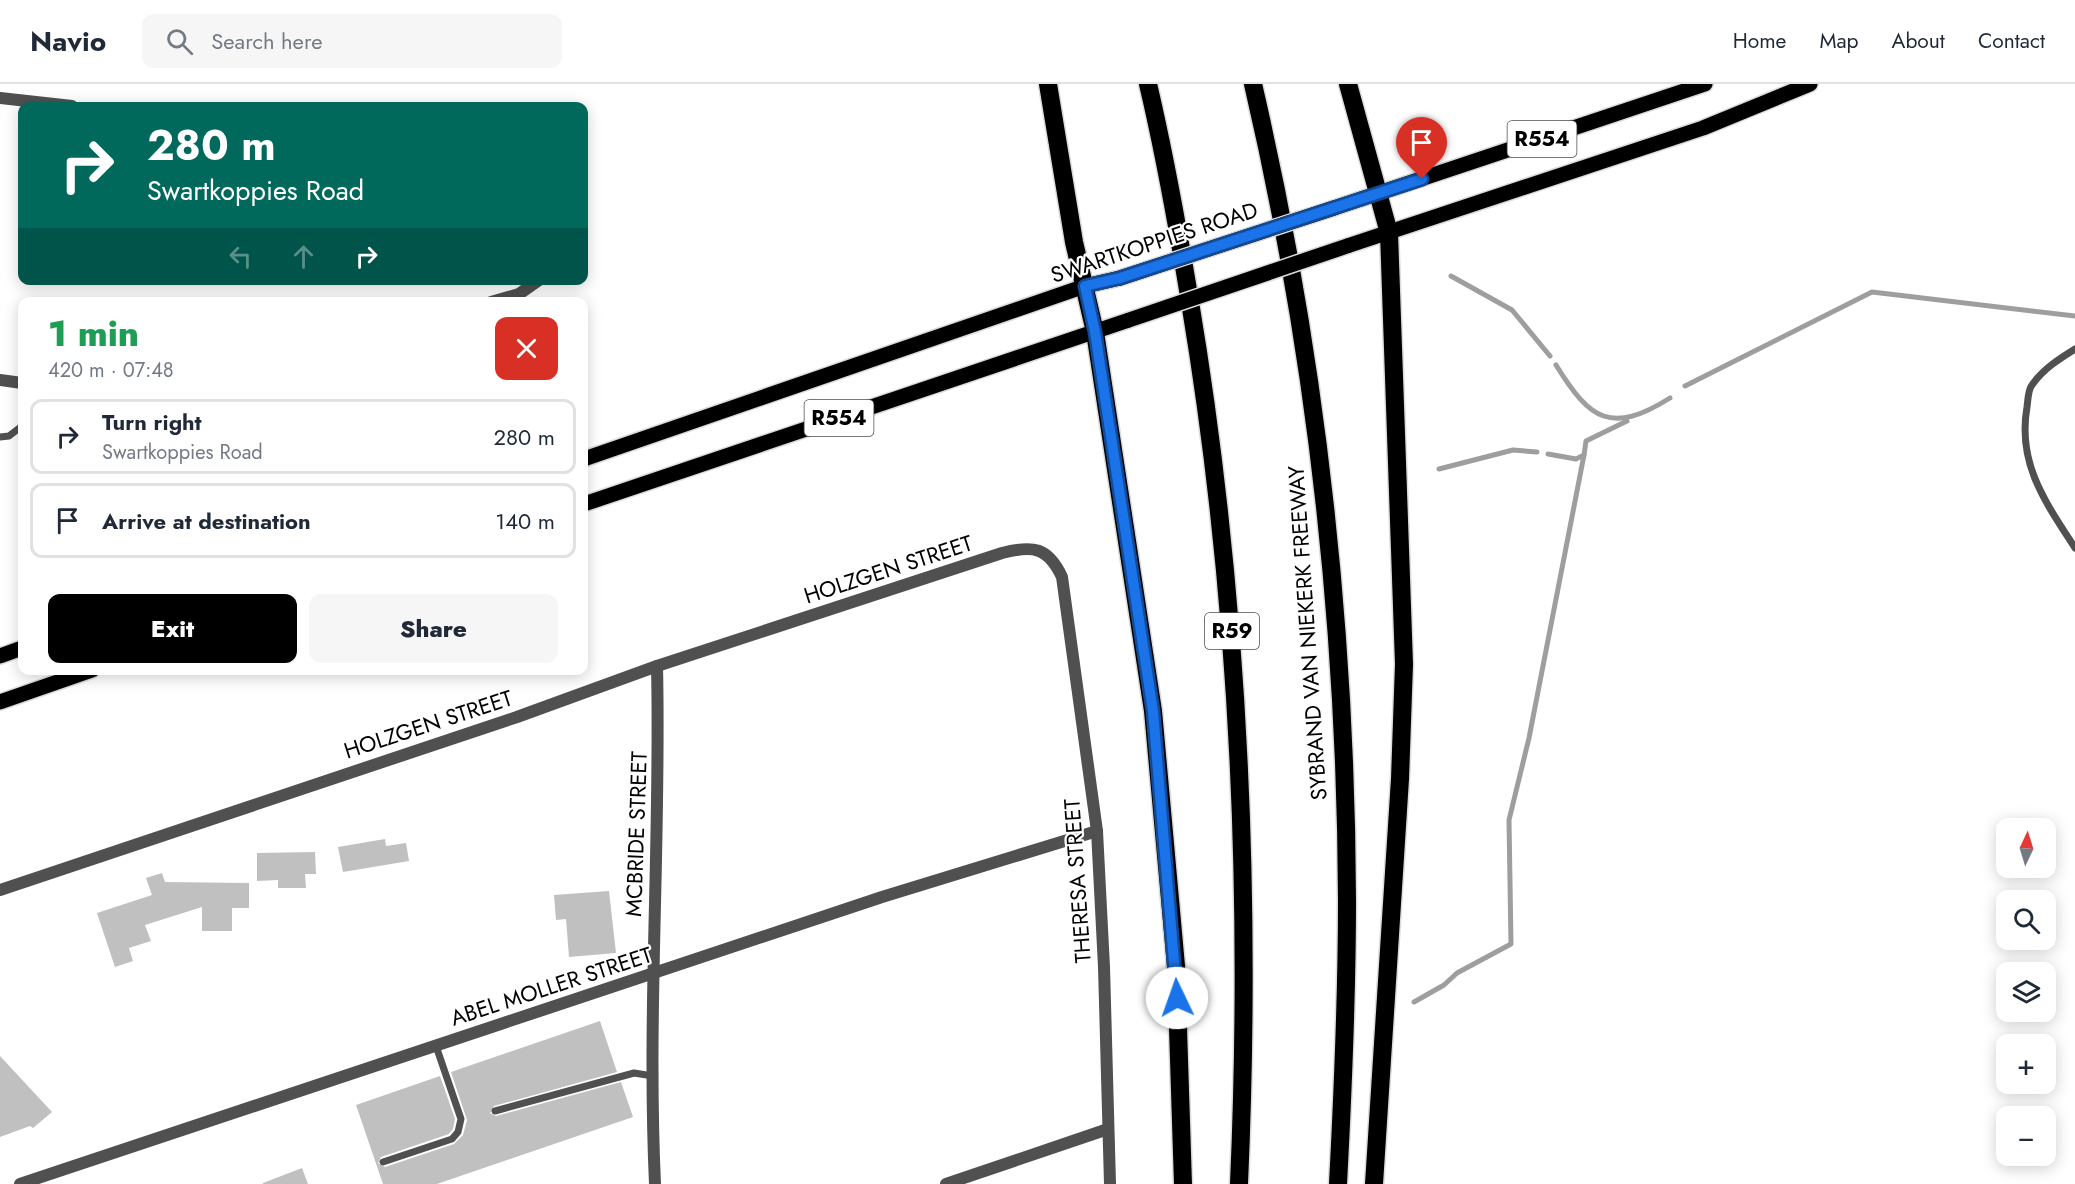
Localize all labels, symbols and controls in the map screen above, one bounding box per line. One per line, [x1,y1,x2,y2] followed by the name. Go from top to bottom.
[142,14,562,68] search box
[30,21,106,62] text: Navio
[163,25,196,58] icon: search
[211,25,322,57] text: Search here
[1733,26,1786,56] text: Home
[1819,26,1859,56] text: Map
[1892,26,1945,56] text: About
[1978,26,2045,56] text: Contact
[147,115,276,176] text: 280 m
[1396,117,1447,179] pin
[1508,121,1576,157] road number: R554
[48,126,126,204] icon: right
[1405,126,1438,159] icon: arrive
[147,171,364,210] text: Swartkoppies Road
[1046,193,1262,291] street label: SWARTKOPPIES ROAD
[224,240,257,273] icon: left
[287,240,320,273] icon: ahead
[350,240,383,273] icon: right
[48,307,139,359] text: 1 min
[495,317,558,380] button: close
[48,356,174,385] text: 420 m · 07:48
[804,400,874,436] road number: R554
[102,406,202,438] text: Turn right
[51,420,84,453] icon: right
[494,421,555,453] text: 280 m
[102,438,263,467] text: Swartkoppies Road
[1279,464,1335,801] street label: SYBRAND VAN NIEKERK FREEWAY
[51,504,84,537] icon: arrive
[102,505,311,537] text: Arrive at destination
[495,505,555,537] text: 140 m
[799,526,977,611] street label: HOLZGEN STREET
[48,594,297,663] button: Exit
[309,594,558,663] button: Share
[1205,613,1259,649] road number: R59
[339,681,517,766] street label: HOLZGEN STREET
[617,750,655,917] street label: MCBRIDE STREET
[1055,797,1099,964] street label: THERESA STREET
[1996,818,2056,878] north arrow
[1996,818,2056,1166] map controls
[1996,890,2056,950] button: search
[446,938,657,1034] street label: ABEL MOLLER STREET
[1996,962,2056,1022] button: layers
[1145,966,1209,1030] position arrow
[1996,1034,2056,1094] button: +
[1996,1106,2056,1166] button: −

